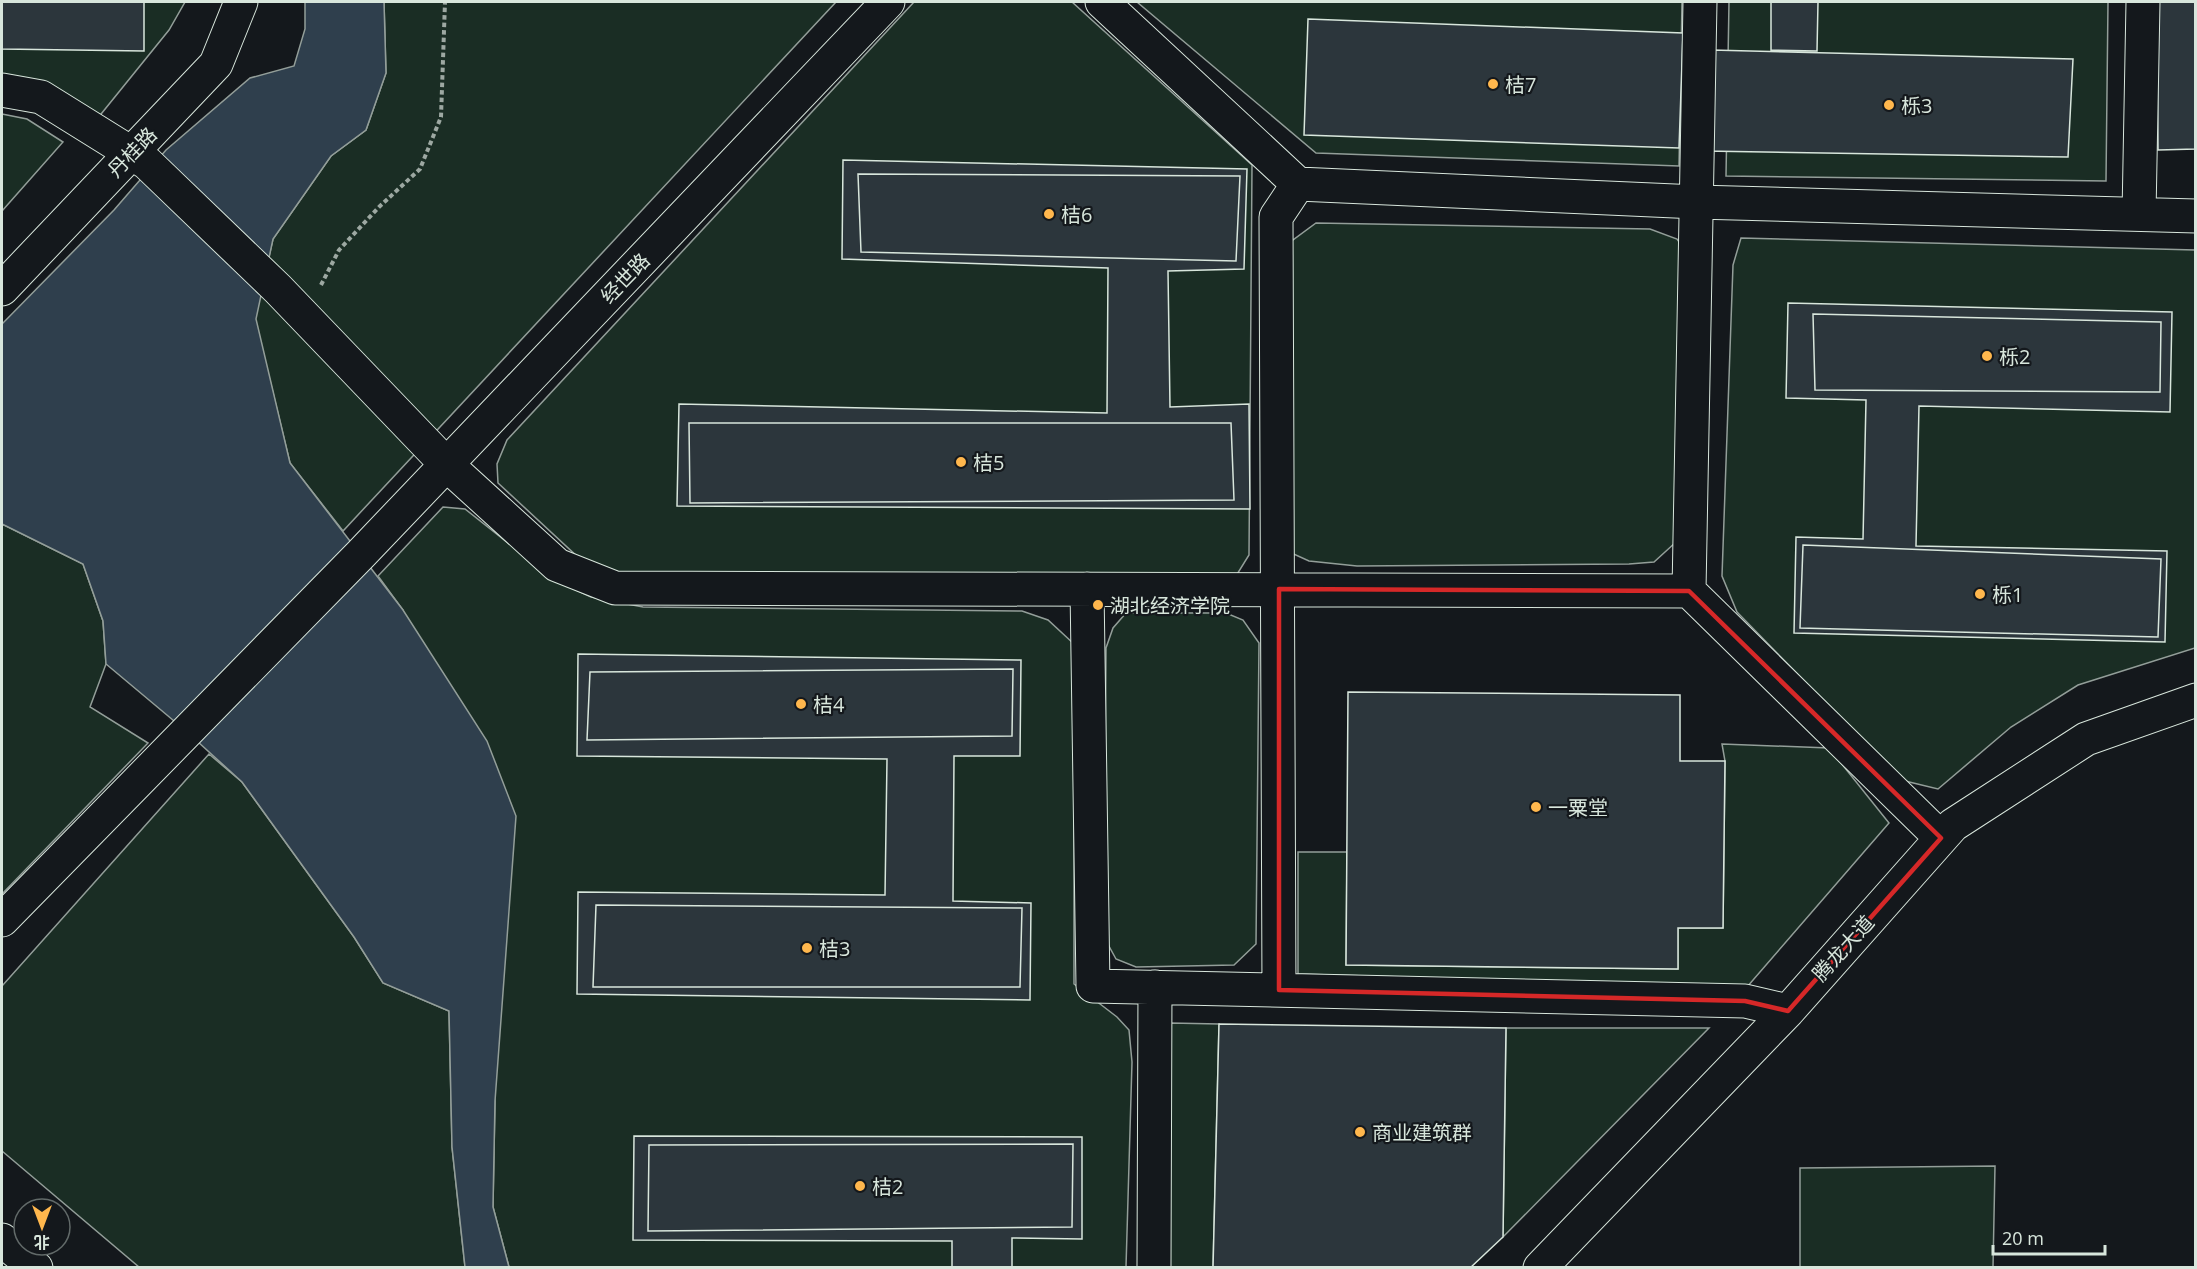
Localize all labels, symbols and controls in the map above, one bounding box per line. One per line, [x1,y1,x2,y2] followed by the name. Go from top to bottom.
[1505,71,1536,98] place label: 桔7
[1486,77,1500,91] marker: 桔7
[1901,92,1932,119] place label: 栎3
[1882,98,1896,112] marker: 栎3
[101,121,163,183] street label: 丹桂路
[1061,201,1092,228] place label: 桔6
[1042,207,1056,221] marker: 桔6
[594,247,656,309] street label: 经世路
[1999,343,2030,370] place label: 栎2
[1980,349,1994,363] marker: 栎2
[973,449,1004,476] place label: 桔5
[954,455,968,469] marker: 桔5
[1992,581,2023,608] place label: 栎1
[1973,587,1987,601] marker: 栎1
[1110,592,1230,619] place label: 湖北经济学院
[1091,598,1105,612] marker: 湖北经济学院
[813,691,845,718] place label: 桔4
[794,697,808,711] marker: 桔4
[1548,794,1608,821] place label: 一粟堂
[1529,800,1543,814] marker: 一粟堂
[1806,909,1880,987] street label: 腾龙大道
[819,935,850,962] place label: 桔3
[800,941,814,955] marker: 桔3
[1372,1119,1472,1146] place label: 商业建筑群
[1353,1125,1367,1139] marker: 商业建筑群
[872,1173,903,1200] place label: 桔2
[853,1179,867,1193] marker: 桔2
[12,1197,72,1257] north arrow
[1993,1218,2106,1256] scale bar
[2002,1226,2044,1250] text: 20 m
[34,1231,50,1253] text: 北

